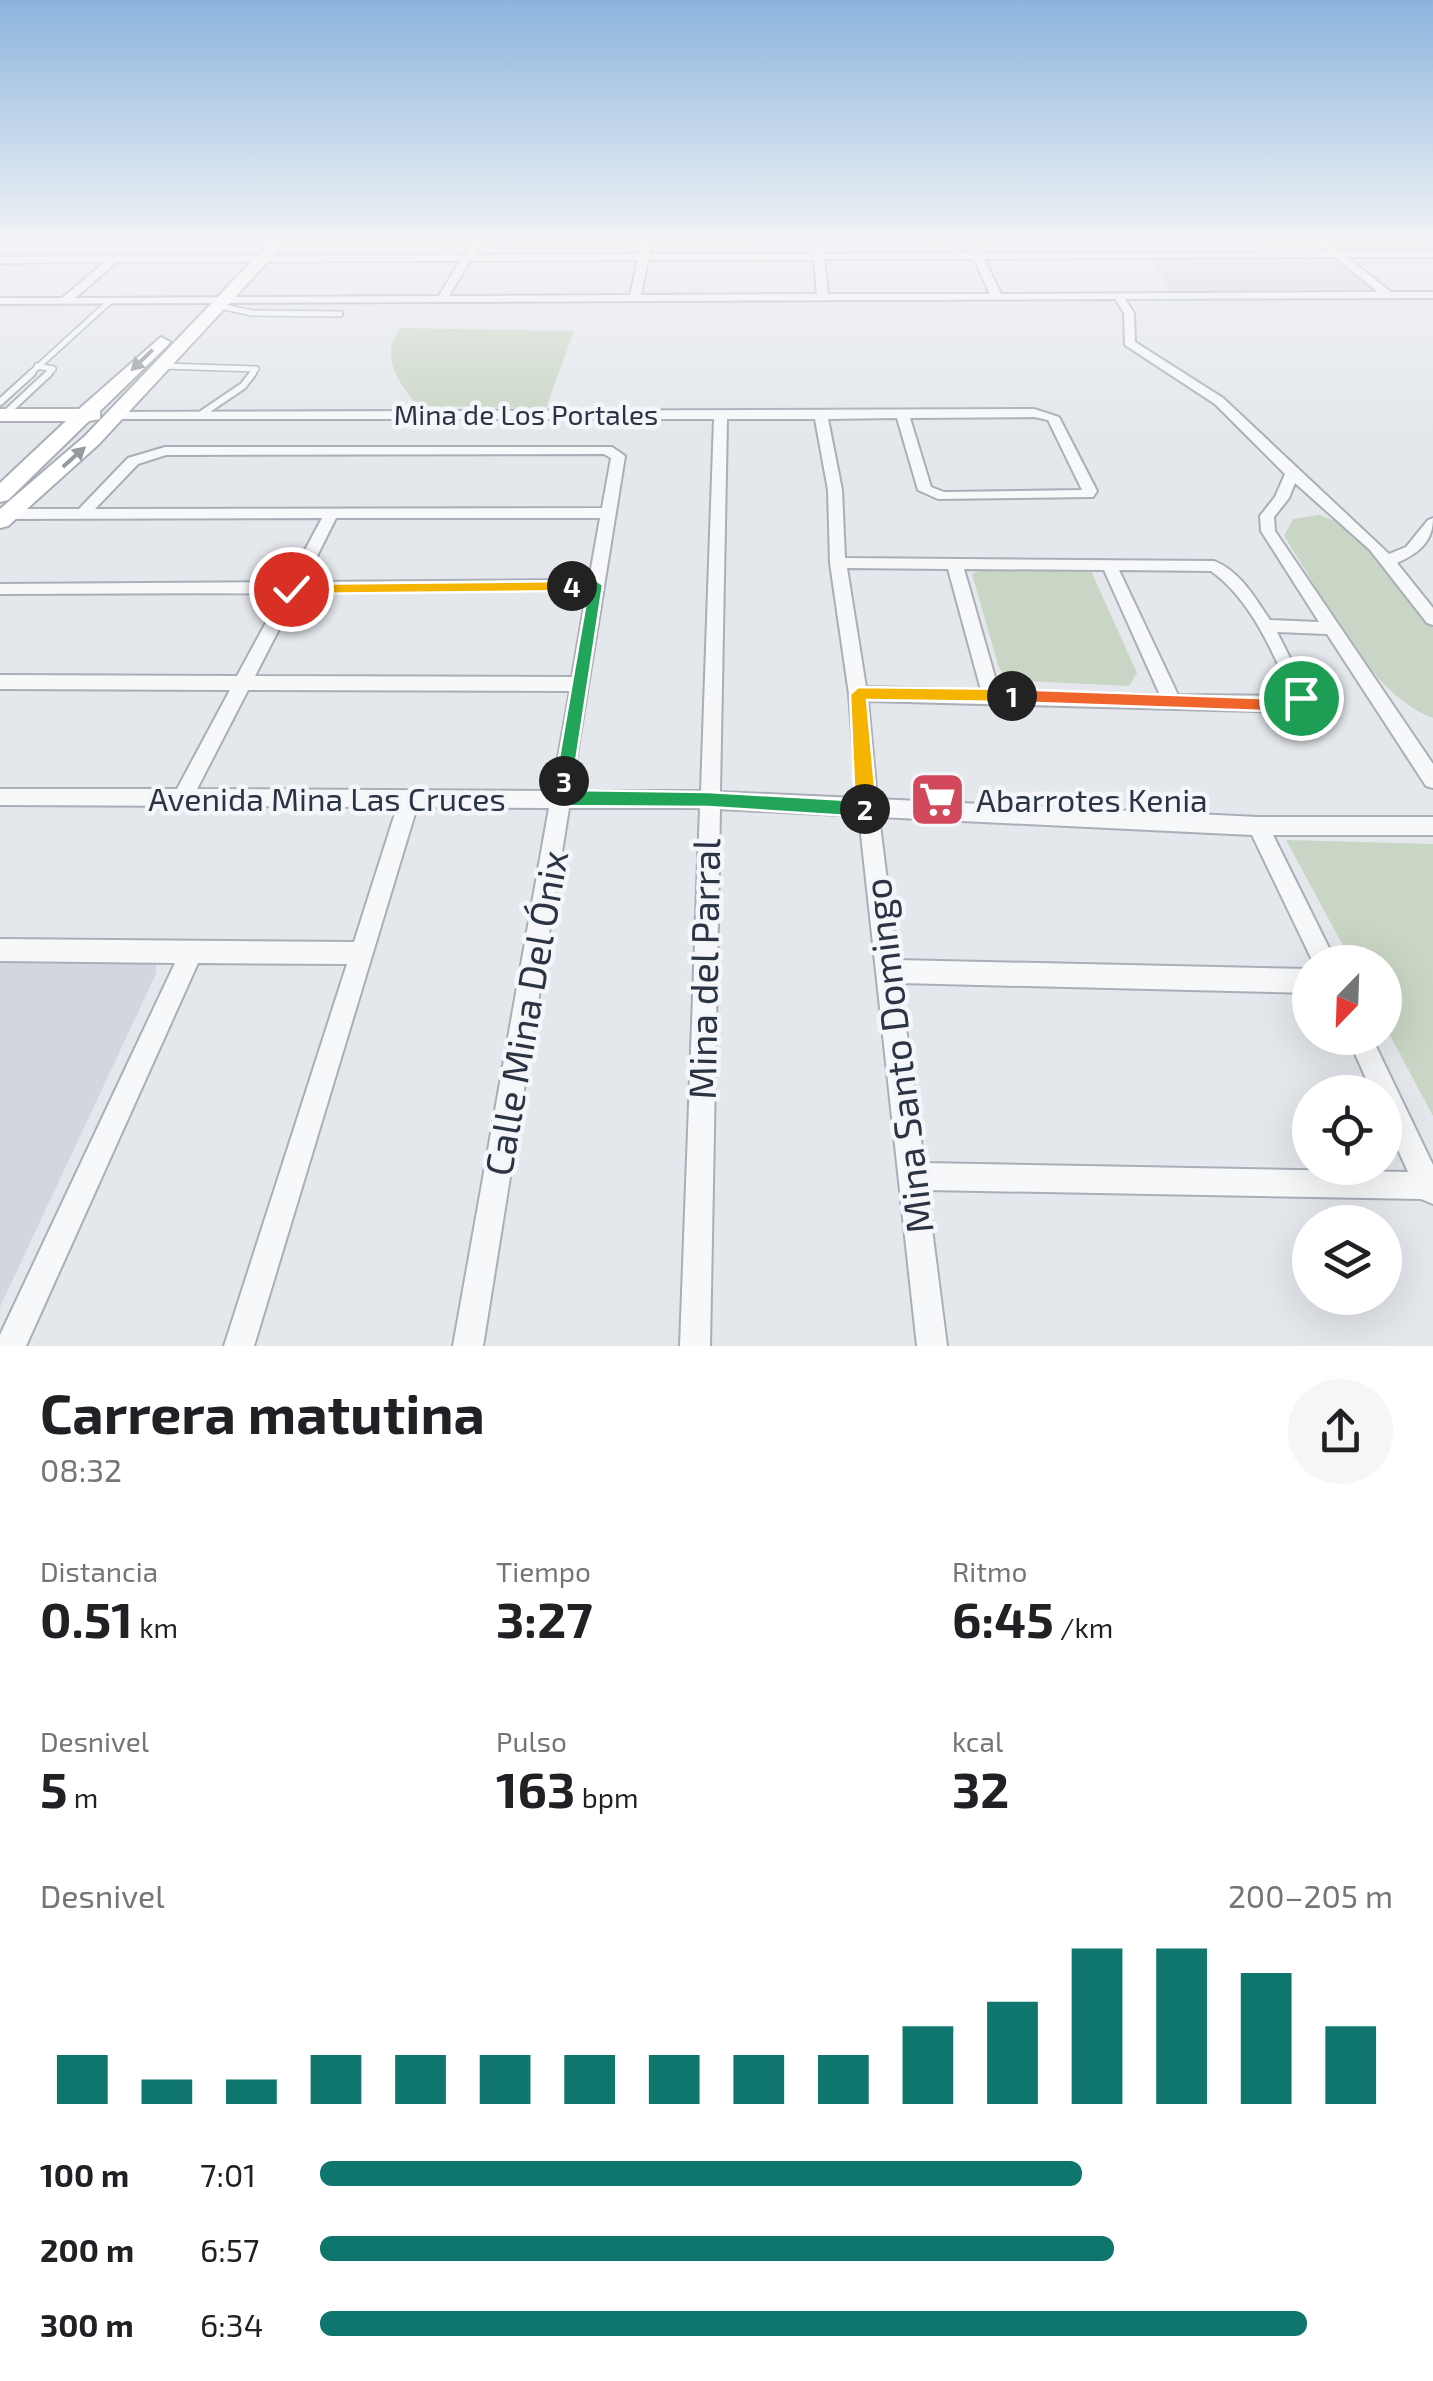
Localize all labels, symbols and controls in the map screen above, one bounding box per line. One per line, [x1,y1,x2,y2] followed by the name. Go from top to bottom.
[131,348,155,372] one-way arrow
[394,397,658,431] street label: Mina de Los Portales
[61,446,85,469] one-way arrow
[249,547,334,632] pin
[547,561,597,611] pin: 4
[264,562,319,617] icon: check
[563,569,581,603] text: 4
[1259,656,1344,741] pin
[987,671,1037,721] pin: 1
[1274,671,1329,726] icon: arrive
[1006,679,1018,713] text: 1
[539,756,589,806] pin: 3
[556,764,572,798] text: 3
[907,769,967,829] supermarket icon: Abarrotes Kenia
[148,779,506,817] street label: Avenida Mina Las Cruces
[976,780,1208,818] place label: Abarrotes Kenia
[840,784,890,834] pin: 2
[857,792,873,826] text: 2
[678,838,728,1100] street label: Mina del Parral
[474,847,576,1179] street label: Calle Mina Del Ónix
[852,876,942,1236] street label: Mina Santo Domingo
[1292,945,1402,1055] north arrow
[1292,945,1402,1315] map controls
[1292,1075,1402,1185] button: locate
[1292,1205,1402,1315] button: layers
[40,1379,485,1445] text: Carrera matutina
[1288,1379,1393,1484] button: share
[40,1450,122,1488] text: 08:32
[40,1554,158,1588] text: Distancia
[496,1554,591,1588] text: Tiempo
[952,1554,1027,1588] text: Ritmo
[40,1588,133,1648] text: 0.51
[496,1588,593,1648] text: 3:27
[952,1588,1054,1648] text: 6:45
[133,1610,178,1644] text: km
[1054,1610,1113,1644] text: /km
[40,1724,149,1758] text: Desnivel
[496,1724,567,1758] text: Pulso
[952,1724,1003,1758] text: kcal
[40,1758,68,1818] text: 5
[496,1758,575,1818] text: 163
[952,1758,1009,1818] text: 32
[68,1780,98,1814] text: m
[575,1780,638,1814] text: bpm
[40,1876,165,1914] text: Desnivel
[1228,1876,1393,1914] text: 200–205 m
[40,2155,129,2193] text: 100 m
[200,2155,256,2193] text: 7:01
[40,2230,134,2268] text: 200 m
[200,2230,259,2268] text: 6:57
[40,2305,134,2343] text: 300 m
[200,2305,263,2343] text: 6:34

